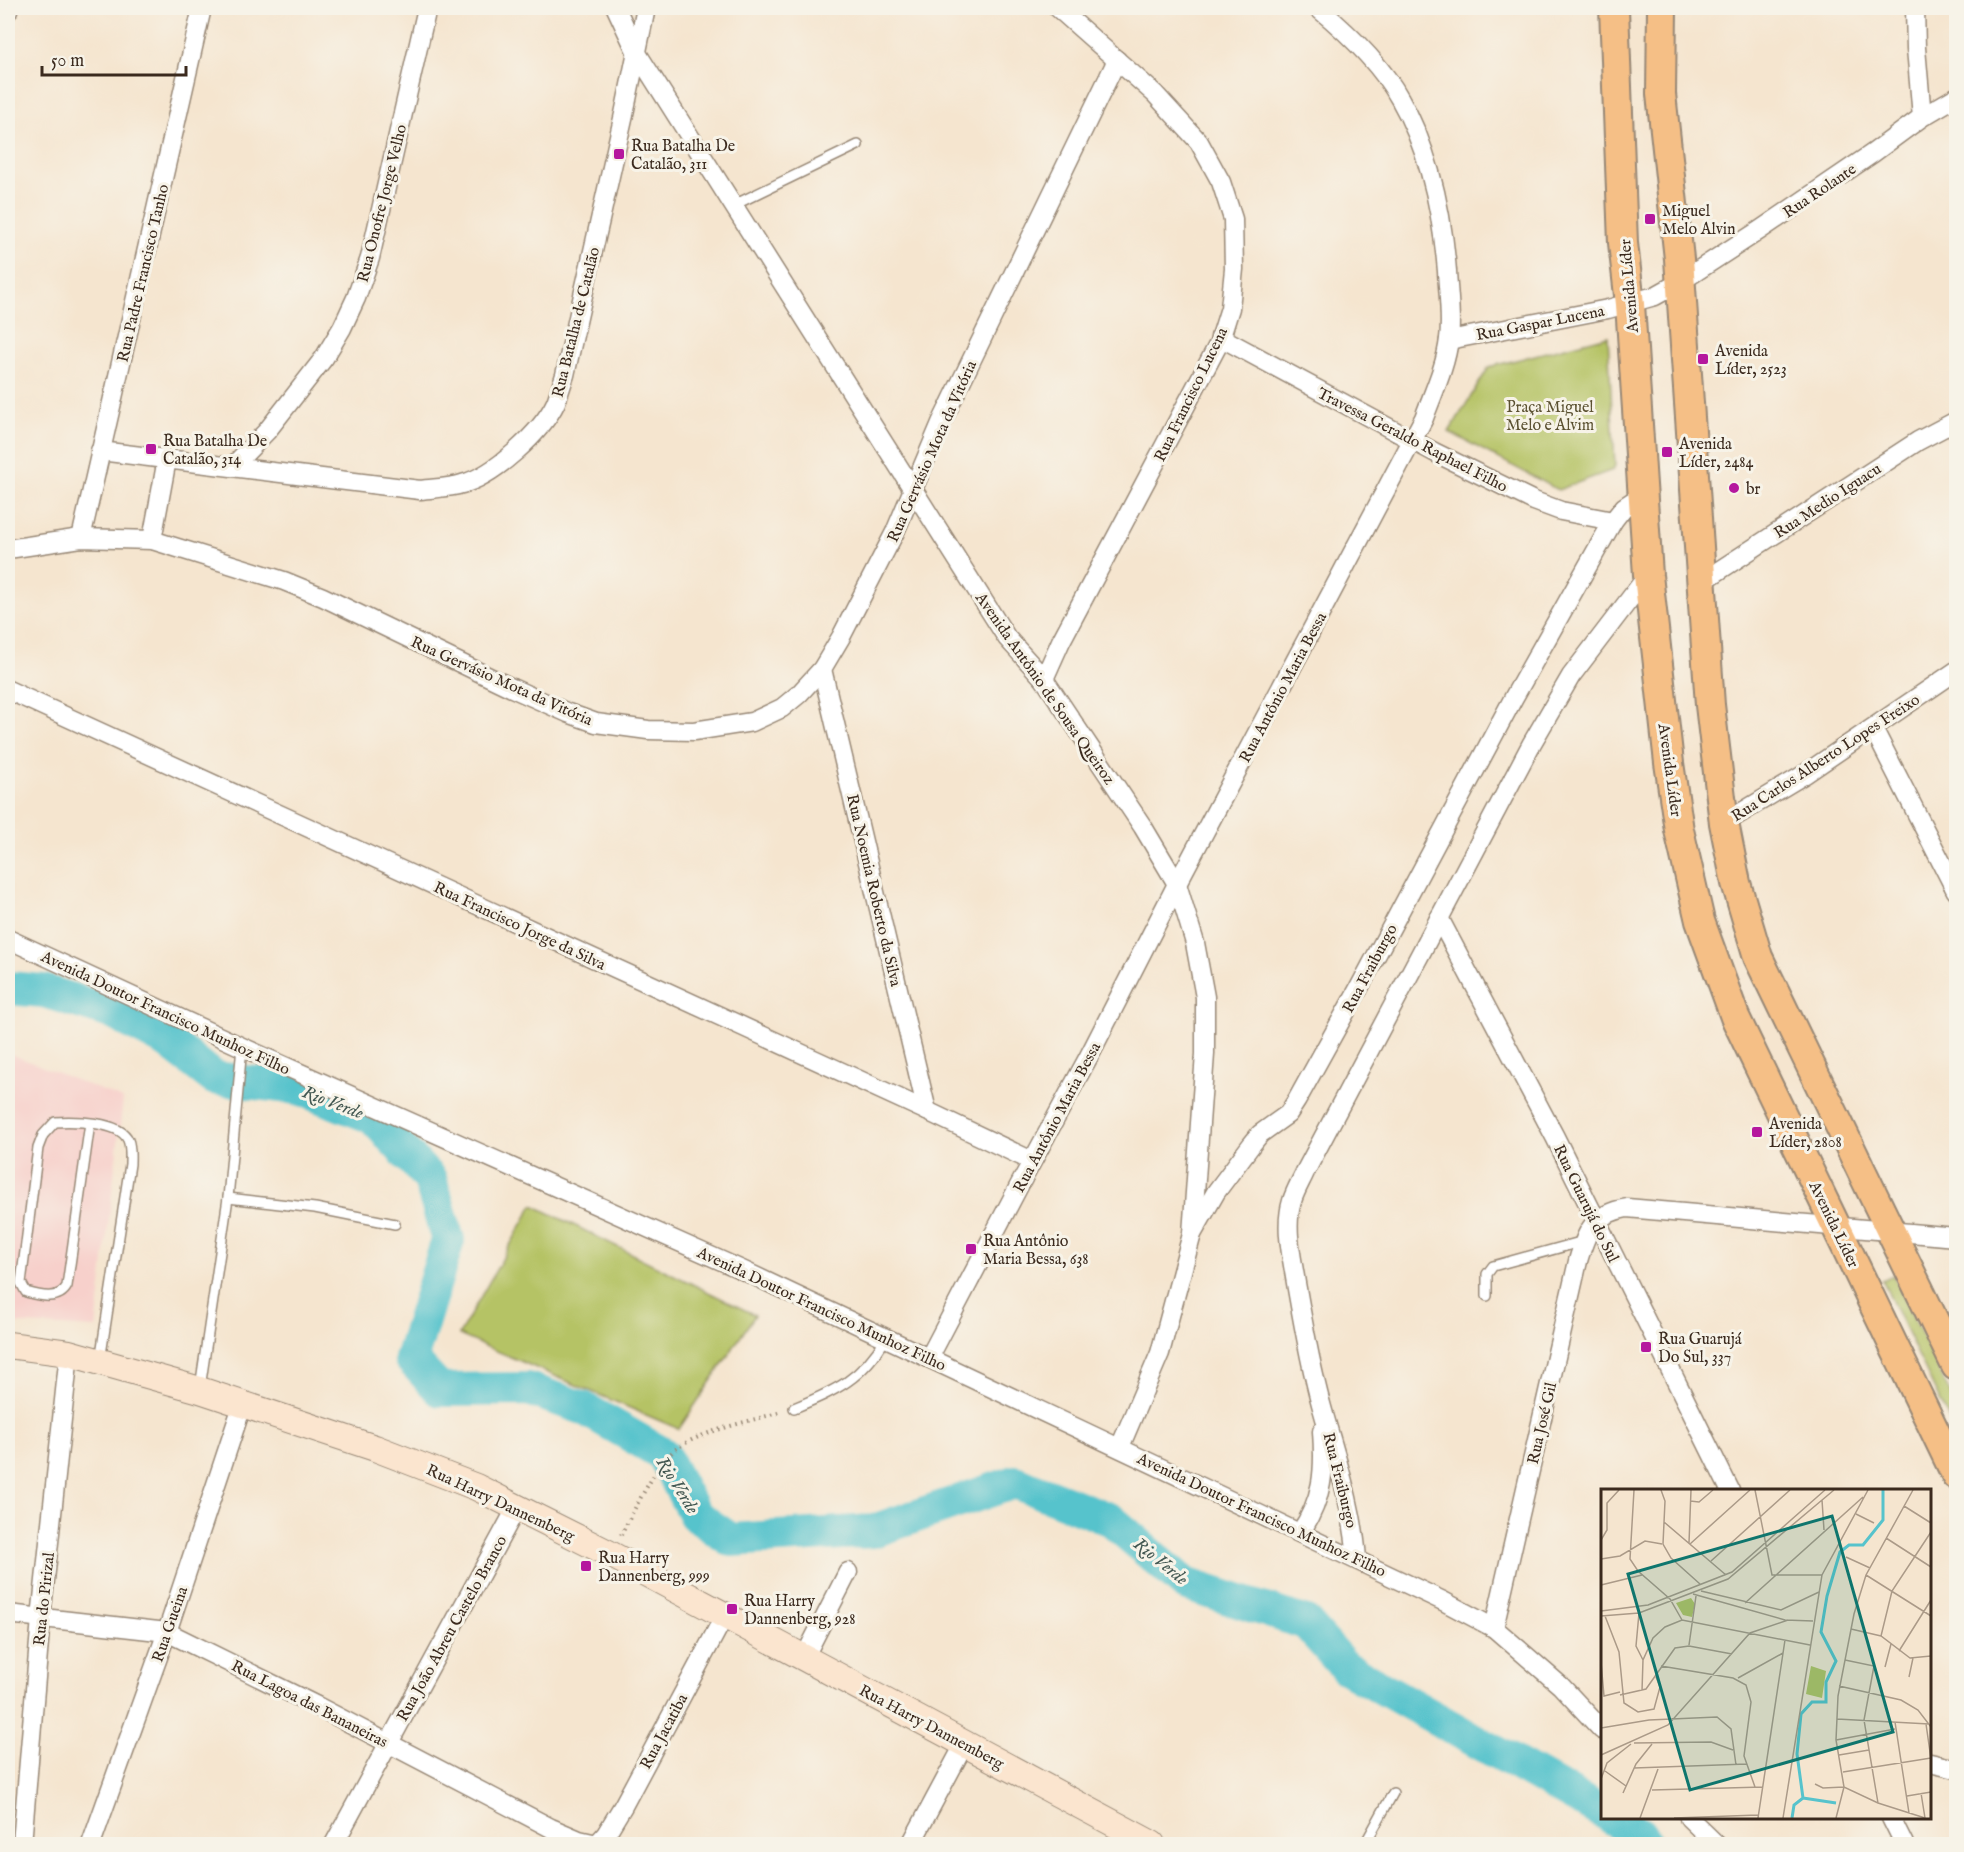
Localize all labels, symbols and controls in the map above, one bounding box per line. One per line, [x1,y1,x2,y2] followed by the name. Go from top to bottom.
[42,39,186,77] scale bar
[51,50,84,73] text: 50 m
[354,122,412,285] street label: Rua Onofre Jorge Velho
[631,137,735,175] place label: Rua Batalha De Catalão, 311
[612,147,626,161] marker: Rua Batalha De Catalão, 311
[1780,160,1861,223] street label: Rua Rolante
[114,182,174,364] street label: Rua Padre Francisco Tanho
[1662,202,1736,240] place label: Miguel Melo Alvin
[1643,212,1657,226] marker: Miguel Melo Alvin
[1616,238,1644,334] street label: Avenida Líder
[549,245,605,400] street label: Rua Batalha de Catalão
[1475,302,1606,346] street label: Rua Gaspar Lucena
[1151,324,1233,465] street label: Rua Francisco Lucena
[1714,342,1787,380] place label: Avenida Líder, 2523
[1696,352,1710,366] marker: Avenida Líder, 2523
[884,358,982,546] street label: Rua Gervásio Mota da Vitória
[1314,384,1511,498] street label: Travessa Geraldo Raphael Filho
[1506,398,1594,436] park label: Praça Miguel Melo e Alvim
[163,432,267,470] place label: Rua Batalha De Catalão, 314
[1678,435,1754,473] place label: Avenida Líder, 2484
[144,442,158,456] marker: Rua Batalha De Catalão, 314
[1660,445,1674,459] marker: Avenida Líder, 2484
[1771,460,1885,544] street label: Rua Medio Iguacu
[1746,480,1761,500] place label: br
[1727,481,1741,495] marker: br
[970,588,1119,789] street label: Avenida Antônio de Sousa Queiroz
[1236,609,1332,767] street label: Rua Antônio Maria Bessa
[407,633,595,731] street label: Rua Gervásio Mota da Vitória
[1728,690,1924,827] street label: Rua Carlos Alberto Lopes Freixo
[1652,721,1685,818] street label: Avenida Líder
[841,792,905,989] street label: Rua Noemia Roberto da Silva
[430,878,608,976] street label: Rua Francisco Jorge da Silva
[1339,921,1403,1017] street label: Rua Fraiburgo
[37,947,293,1081] street label: Avenida Doutor Francisco Munhoz Filho
[1010,1039,1106,1197] street label: Rua Antônio Maria Bessa
[299,1081,366,1126] water label: Rio Verde
[1768,1115,1842,1153] place label: Avenida Líder, 2808
[1750,1125,1764,1139] marker: Avenida Líder, 2808
[1548,1142,1623,1267] street label: Rua Guarujá do Sul
[1803,1177,1863,1272] street label: Avenida Líder
[983,1232,1089,1270] place label: Rua Antônio Maria Bessa, 638
[964,1242,978,1256] marker: Rua Antônio Maria Bessa, 638
[693,1243,949,1377] street label: Avenida Doutor Francisco Munhoz Filho
[1658,1330,1742,1368] place label: Rua Guarujá Do Sul, 337
[1639,1340,1653,1354] marker: Rua Guarujá Do Sul, 337
[1524,1380,1562,1466] street label: Rua José Gil
[1318,1431,1361,1531] street label: Rua Fraiburgo
[1133,1449,1389,1583] street label: Avenida Doutor Francisco Munhoz Filho
[650,1453,703,1519] water label: Rio Verde
[423,1461,578,1547] street label: Rua Harry Dannemberg
[1601,1489,1931,1819] inset map
[393,1532,512,1725] street label: Rua João Abreu Castelo Branco
[1128,1533,1192,1591] water label: Rio Verde
[598,1549,710,1587] place label: Rua Harry Dannenberg, 999
[30,1551,60,1647] street label: Rua do Pirizal
[579,1559,593,1573] marker: Rua Harry Dannenberg, 999
[149,1584,193,1665] street label: Rua Gueina
[744,1592,856,1630] place label: Rua Harry Dannenberg, 928
[725,1602,739,1616] marker: Rua Harry Dannenberg, 928
[228,1657,391,1753] street label: Rua Lagoa das Bananeiras
[855,1681,1007,1775] street label: Rua Harry Dannemberg
[637,1691,693,1773] street label: Rua Jacatiba

